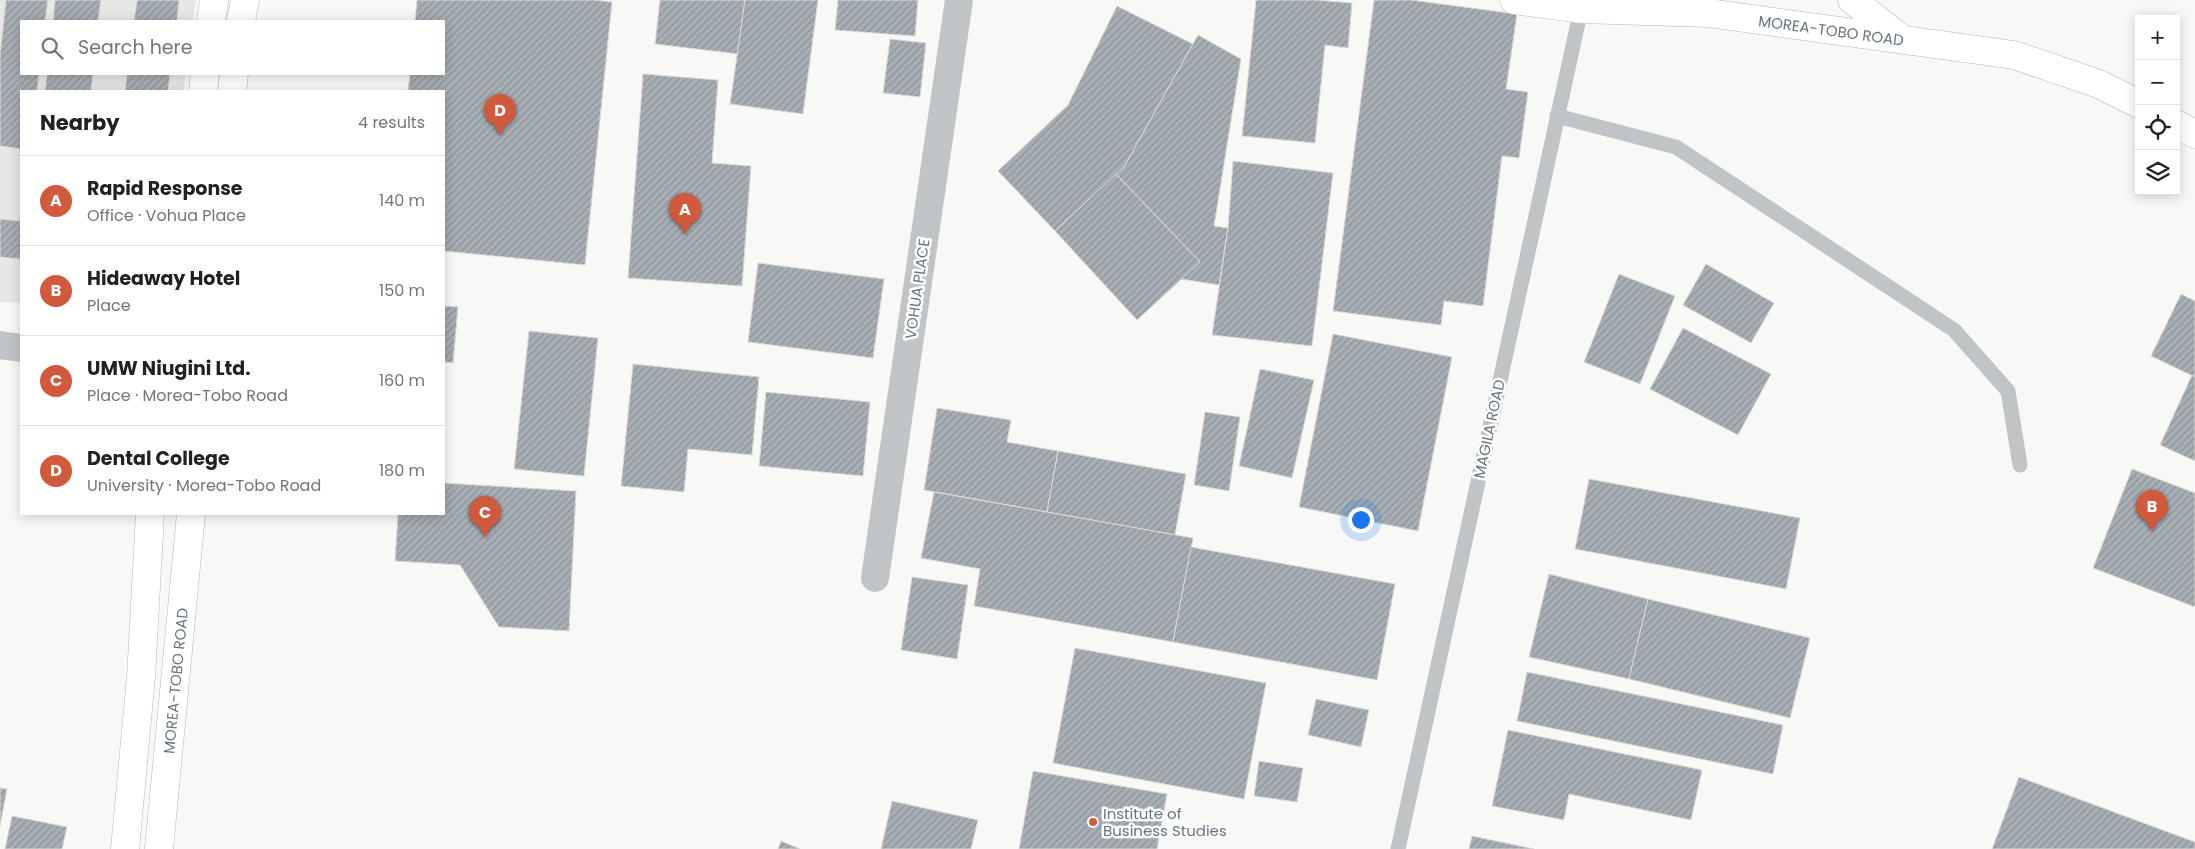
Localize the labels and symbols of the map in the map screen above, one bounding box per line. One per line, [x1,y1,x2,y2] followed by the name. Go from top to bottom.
[1757,10,1905,50] street label: MOREA-TOBO ROAD
[484,94,516,135] pin: D
[669,193,701,234] pin: A
[900,237,934,341] street label: VOHUA PLACE
[1468,378,1510,480] street label: MAGILA ROAD
[2136,490,2168,531] pin: B
[469,496,501,537] pin: C
[1348,507,1374,533] your location
[158,607,192,755] street label: MOREA-TOBO ROAD
[1103,803,1227,841] place label: Institute of Business Studies
[1087,816,1099,828] marker: Institute of Business Studies

